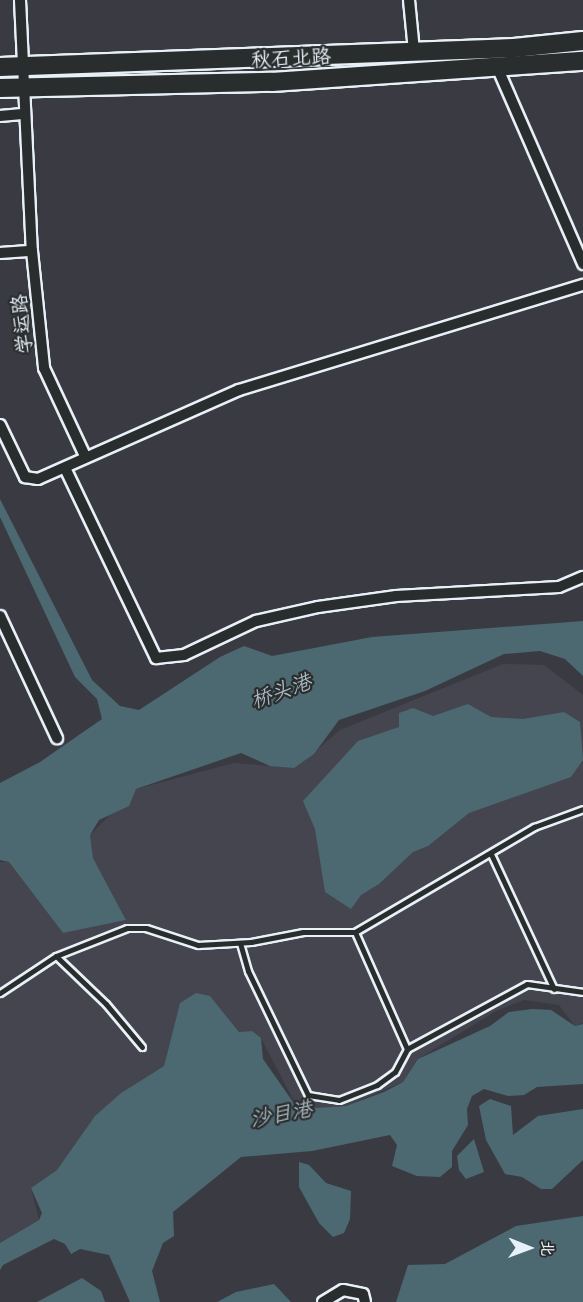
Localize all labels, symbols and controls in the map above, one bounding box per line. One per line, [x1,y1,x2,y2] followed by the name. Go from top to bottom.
[250,44,332,72] street label: 秋石北路
[7,293,37,355] street label: 学运路
[247,668,315,714] water label: 桥头港
[248,1096,314,1132] water label: 沙目港
[499,1218,559,1278] north arrow
[538,1240,557,1256] text: 北

